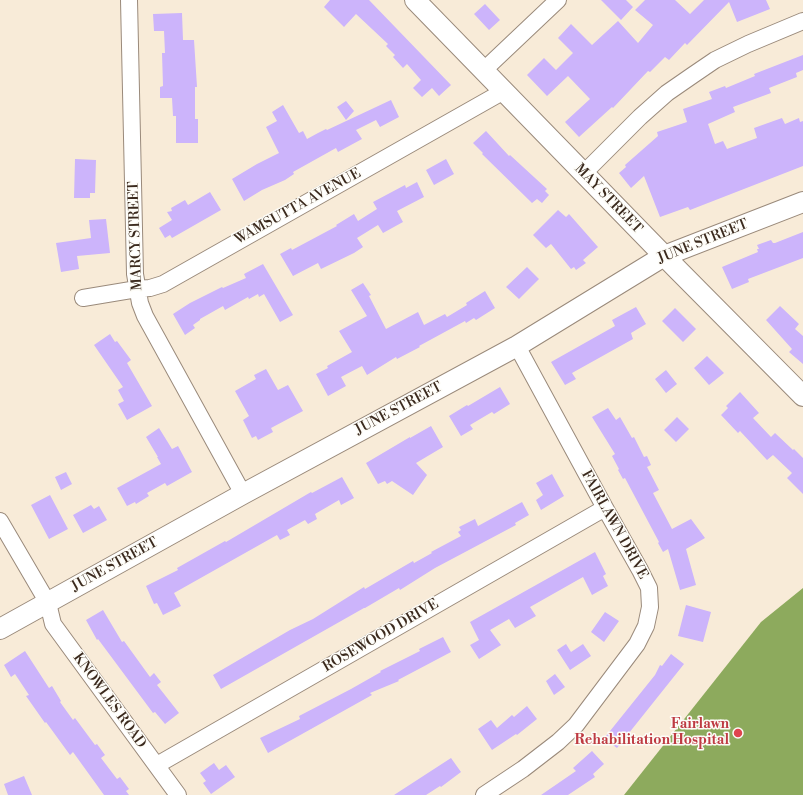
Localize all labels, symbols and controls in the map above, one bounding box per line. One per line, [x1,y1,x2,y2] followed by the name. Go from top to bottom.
[571,161,645,237] street label: MAY STREET
[232,165,364,249] street label: WAMSUTTA AVENUE
[126,181,146,291] street label: MARCY STREET
[655,216,751,268] street label: JUNE STREET
[353,379,445,439] street label: JUNE STREET
[577,467,651,583] street label: FAIRLAWN DRIVE
[69,534,161,596] street label: JUNE STREET
[320,596,442,676] street label: ROSEWOOD DRIVE
[69,650,149,752] street label: KNOWLES ROAD
[575,717,729,750] place label: Fairlawn Rehabilitation Hospital
[732,727,744,739] marker: Fairlawn Rehabilitation Hospital

